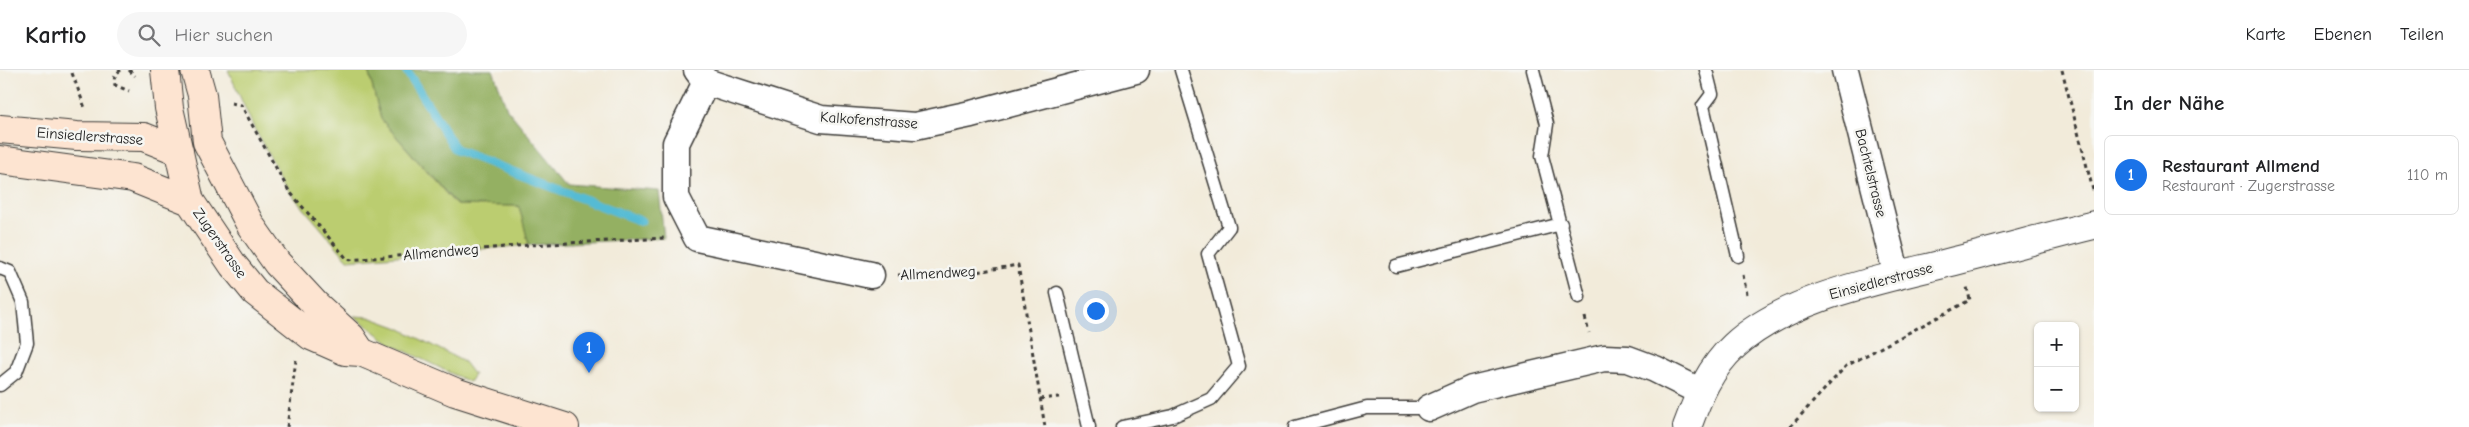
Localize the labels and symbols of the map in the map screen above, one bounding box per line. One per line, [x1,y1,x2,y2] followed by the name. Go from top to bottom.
[820,108,919,132] street label: Kalkofenstrasse
[36,123,144,149] street label: Einsiedlerstrasse
[1851,127,1891,220] street label: Bachtelstrasse
[189,204,251,282] street label: Zugerstrasse
[403,240,479,264] street label: Allmendweg
[1827,258,1935,303] street label: Einsiedlerstrasse
[900,262,976,284] street label: Allmendweg
[1083,298,1109,324] your location
[573,332,605,373] pin: 1

